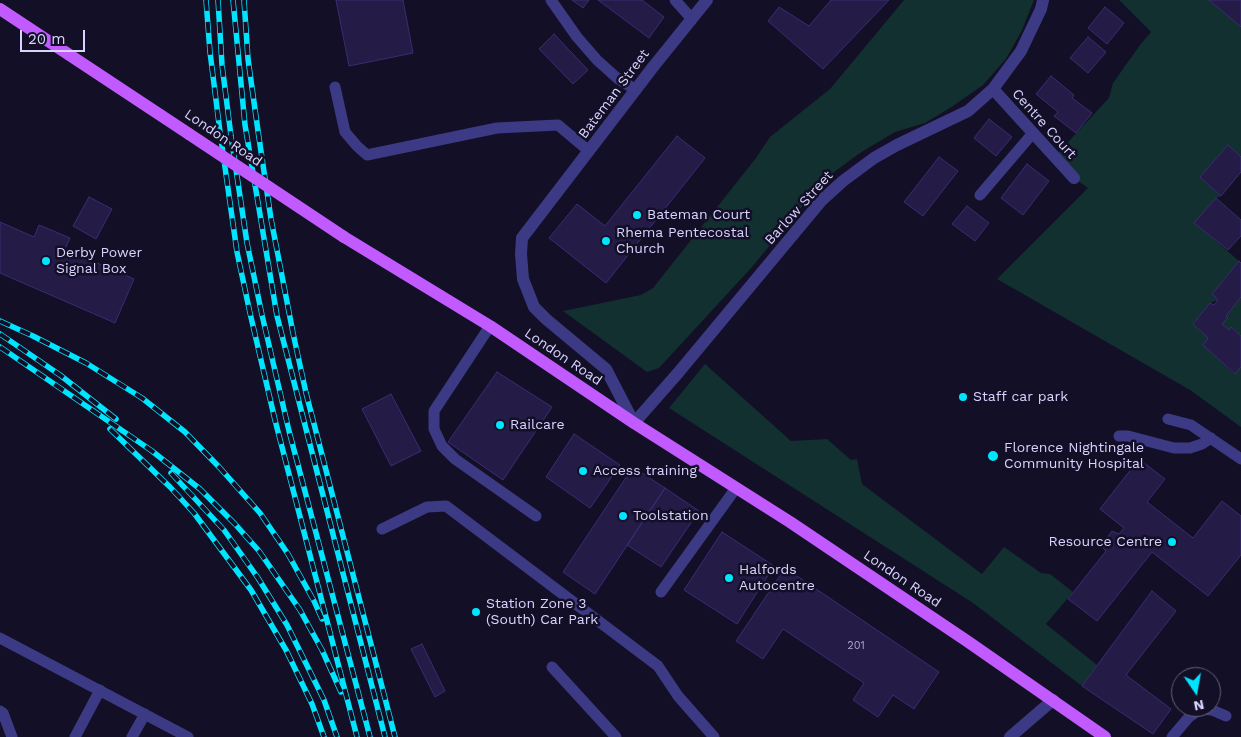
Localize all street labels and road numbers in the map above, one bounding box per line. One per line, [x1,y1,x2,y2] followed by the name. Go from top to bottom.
[575,46,653,142] street label: Bateman Street
[1008,86,1080,162] street label: Centre Court
[181,106,265,170] street label: London Road
[761,168,837,248] street label: Barlow Street
[521,325,605,389] street label: London Road
[860,547,944,611] street label: London Road

